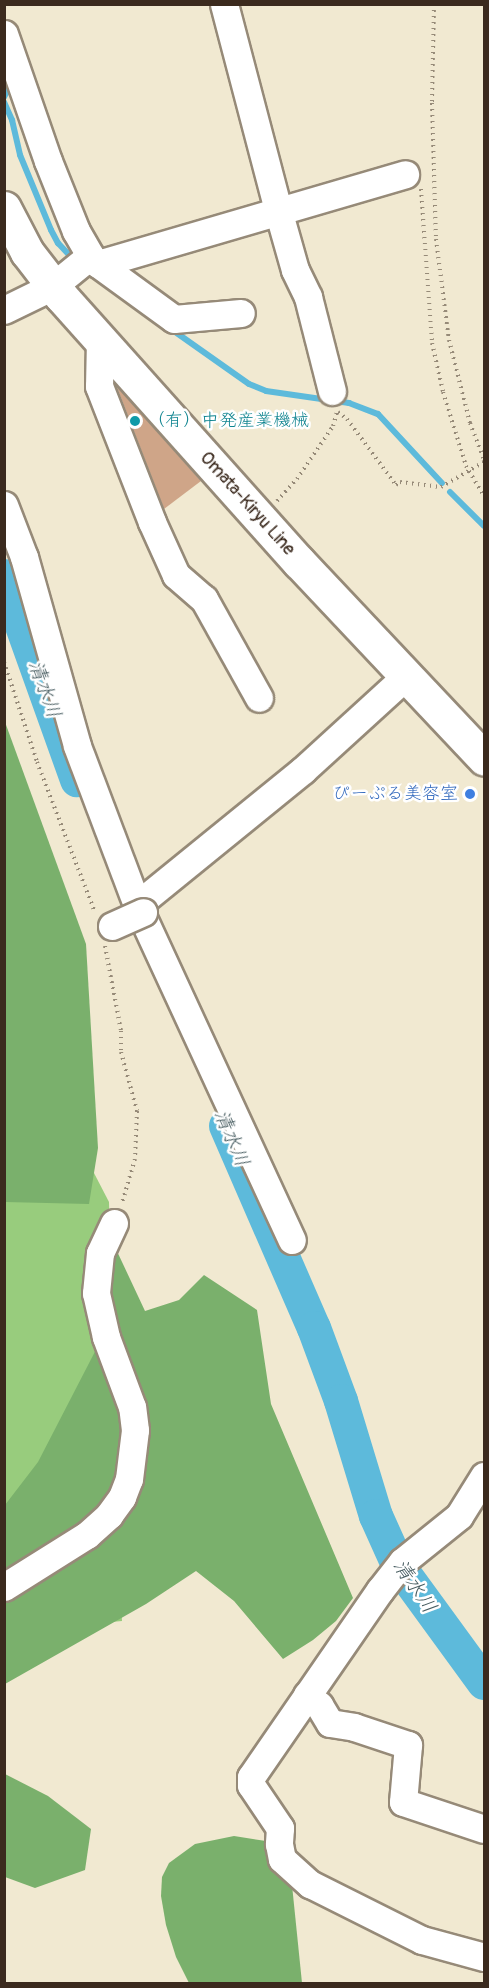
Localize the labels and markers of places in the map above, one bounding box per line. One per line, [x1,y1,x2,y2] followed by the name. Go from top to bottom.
[147,410,309,432] place label: （有）中発産業機械
[128,414,142,428] marker: （有）中発産業機械
[332,783,458,805] place label: ぴーぷる美容室
[463,787,477,801] marker: ぴーぷる美容室

